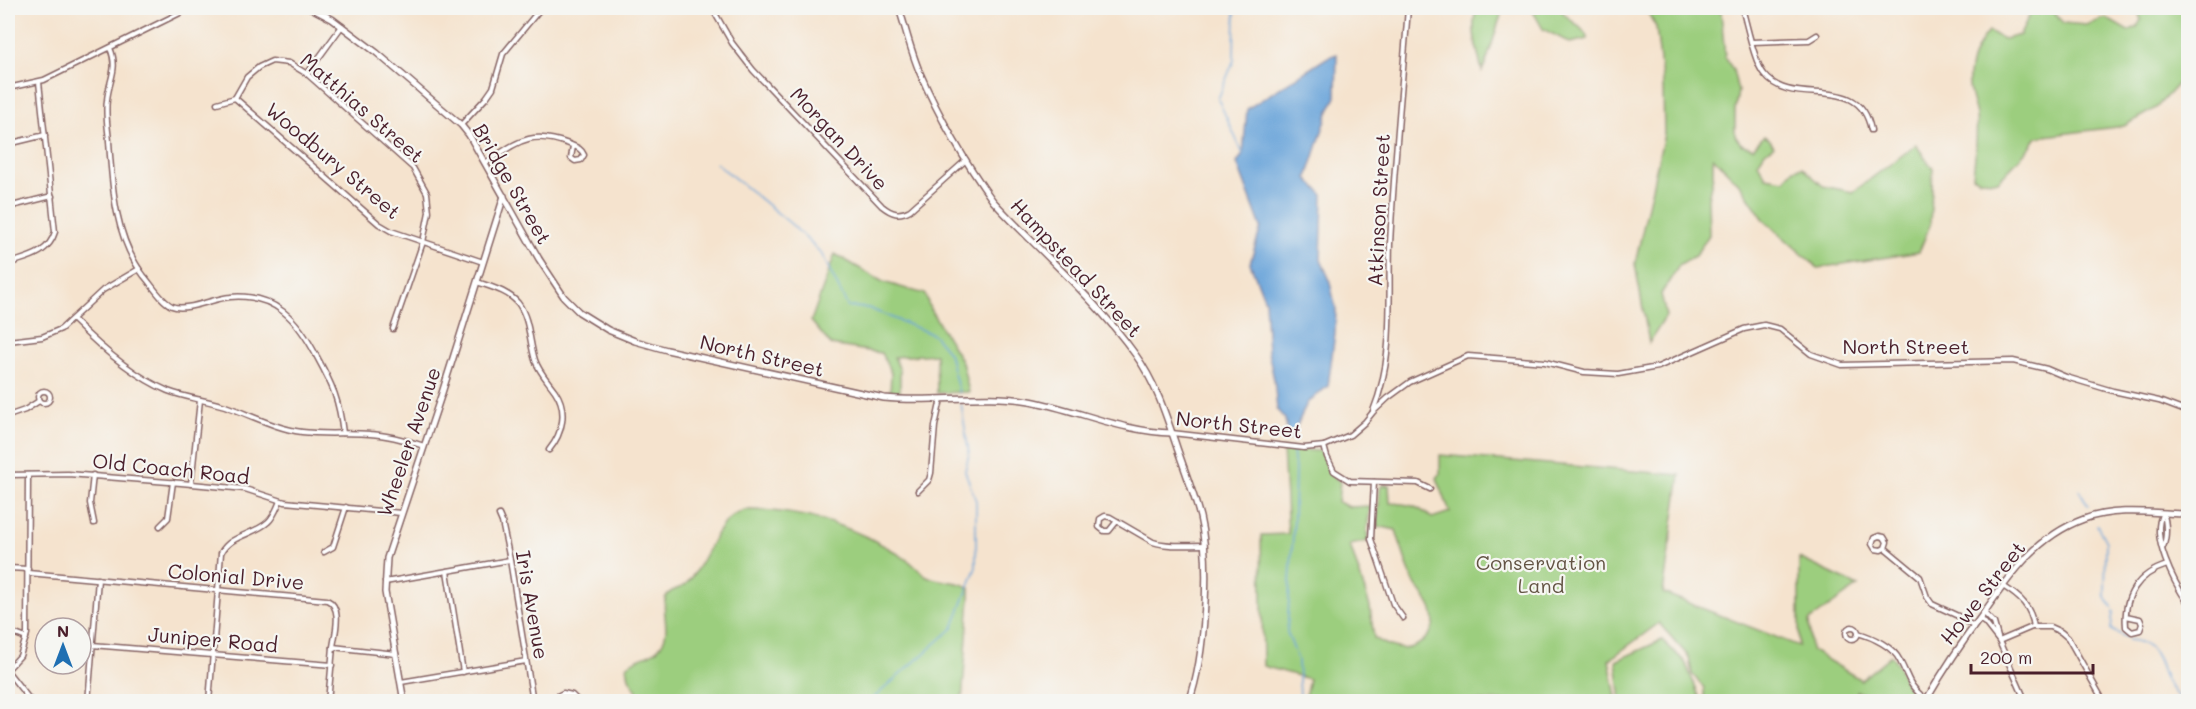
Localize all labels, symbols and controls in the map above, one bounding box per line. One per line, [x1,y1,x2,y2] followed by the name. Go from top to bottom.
[295,46,430,168] street label: Matthias Street
[785,81,894,196] street label: Morgan Drive
[261,96,406,224] street label: Woodbury Street
[468,118,558,249] street label: Bridge Street
[1361,133,1395,287] street label: Atkinson Street
[1005,192,1148,342] street label: Hampstead Street
[698,328,827,382] street label: North Street
[1843,333,1969,359] street label: North Street
[370,363,446,520] street label: Wheeler Avenue
[1175,404,1304,444] street label: North Street
[91,447,251,489] street label: Old Coach Road
[1934,535,2031,649] street label: Howe Street
[511,548,555,661] street label: Iris Avenue
[1476,549,1606,598] park label: Conservation Land
[167,557,305,595] street label: Colonial Drive
[33,616,93,676] north arrow
[57,620,69,641] text: N
[147,620,279,658] street label: Juniper Road
[1971,637,2092,675] scale bar
[1980,645,2032,669] text: 200 m

